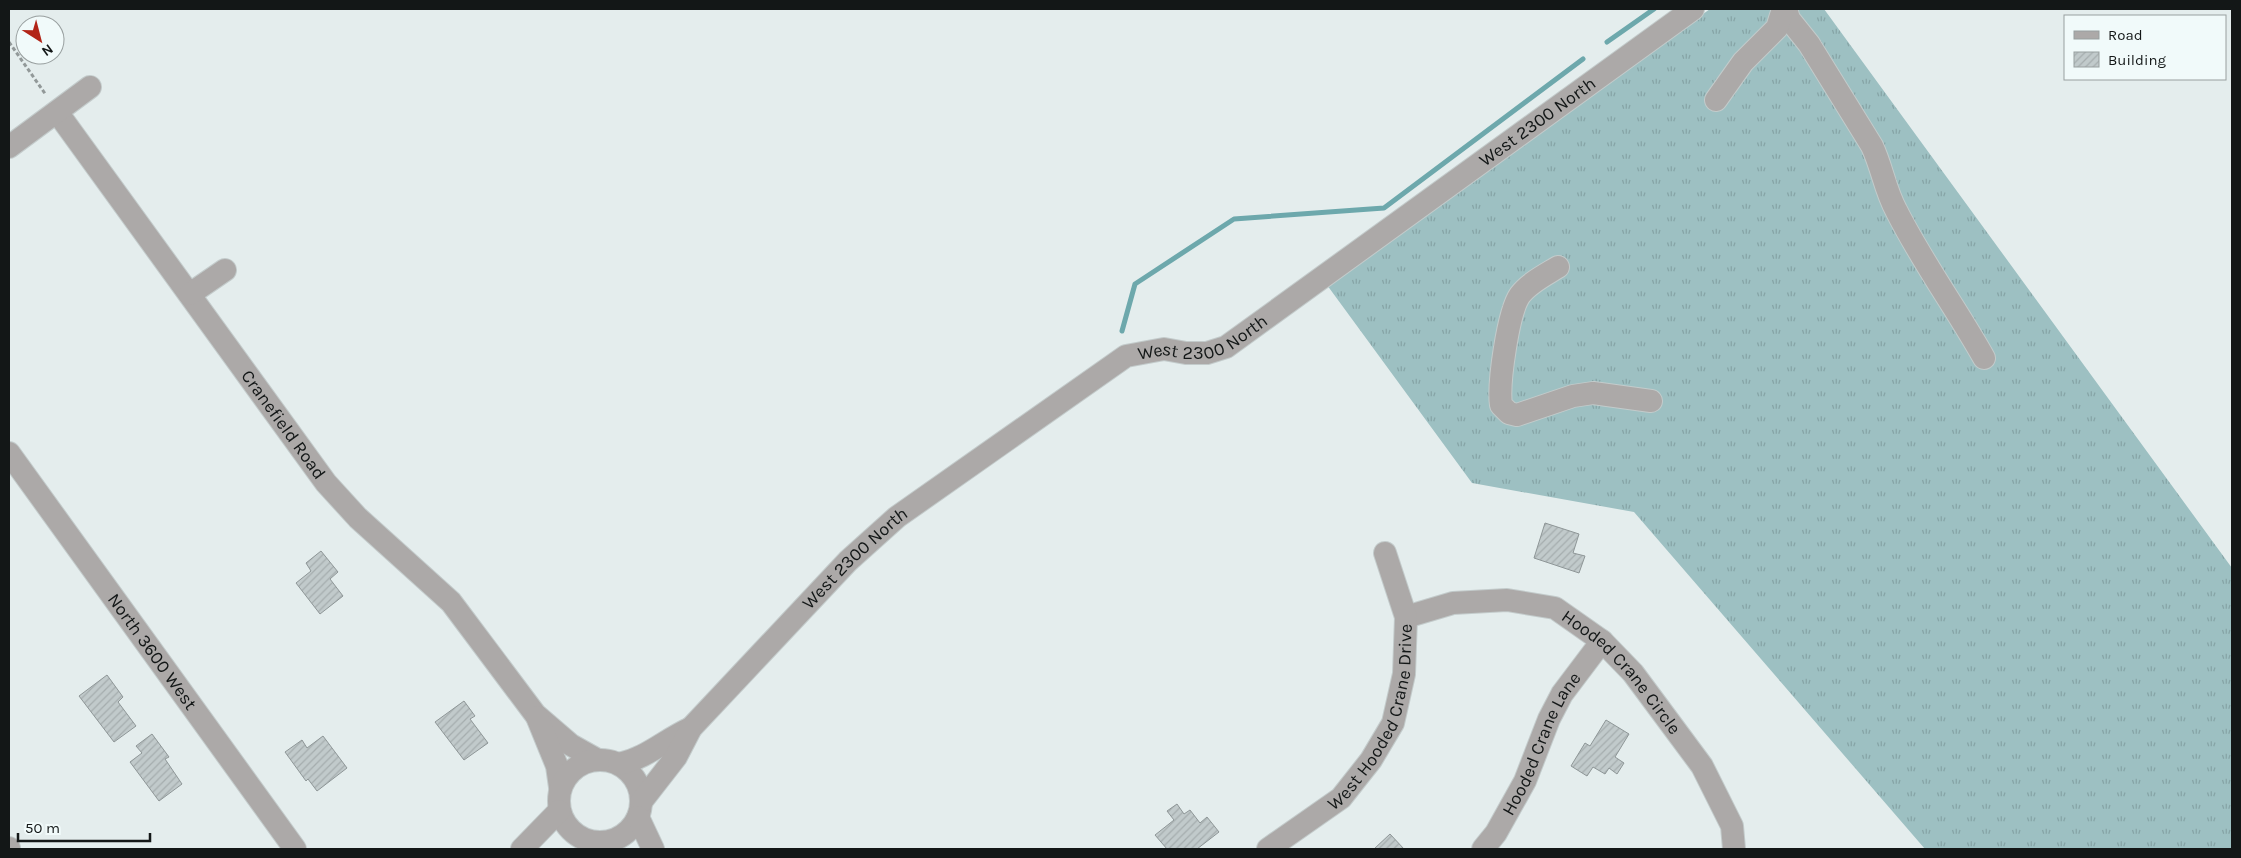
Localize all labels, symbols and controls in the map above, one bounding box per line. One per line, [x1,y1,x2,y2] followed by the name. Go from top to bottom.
[15,15,65,65] north arrow
[2064,15,2226,80] legend
[2108,26,2143,44] text: Road
[38,40,56,60] text: N
[2108,51,2166,69] text: Building
[1475,72,1600,171] street label: West 2300 North
[1136,310,1272,365] street label: West 2300 North
[237,365,331,484] street label: Cranefield Road
[797,502,912,614] street label: West 2300 North
[103,589,202,714] street label: North 3600 West
[1557,605,1686,739] street label: Hooded Crane Circle
[1323,623,1417,815] street label: West Hooded Crane Drive
[1497,668,1586,819] street label: Hooded Crane Lane
[18,810,150,842] scale bar
[25,819,60,837] text: 50 m

